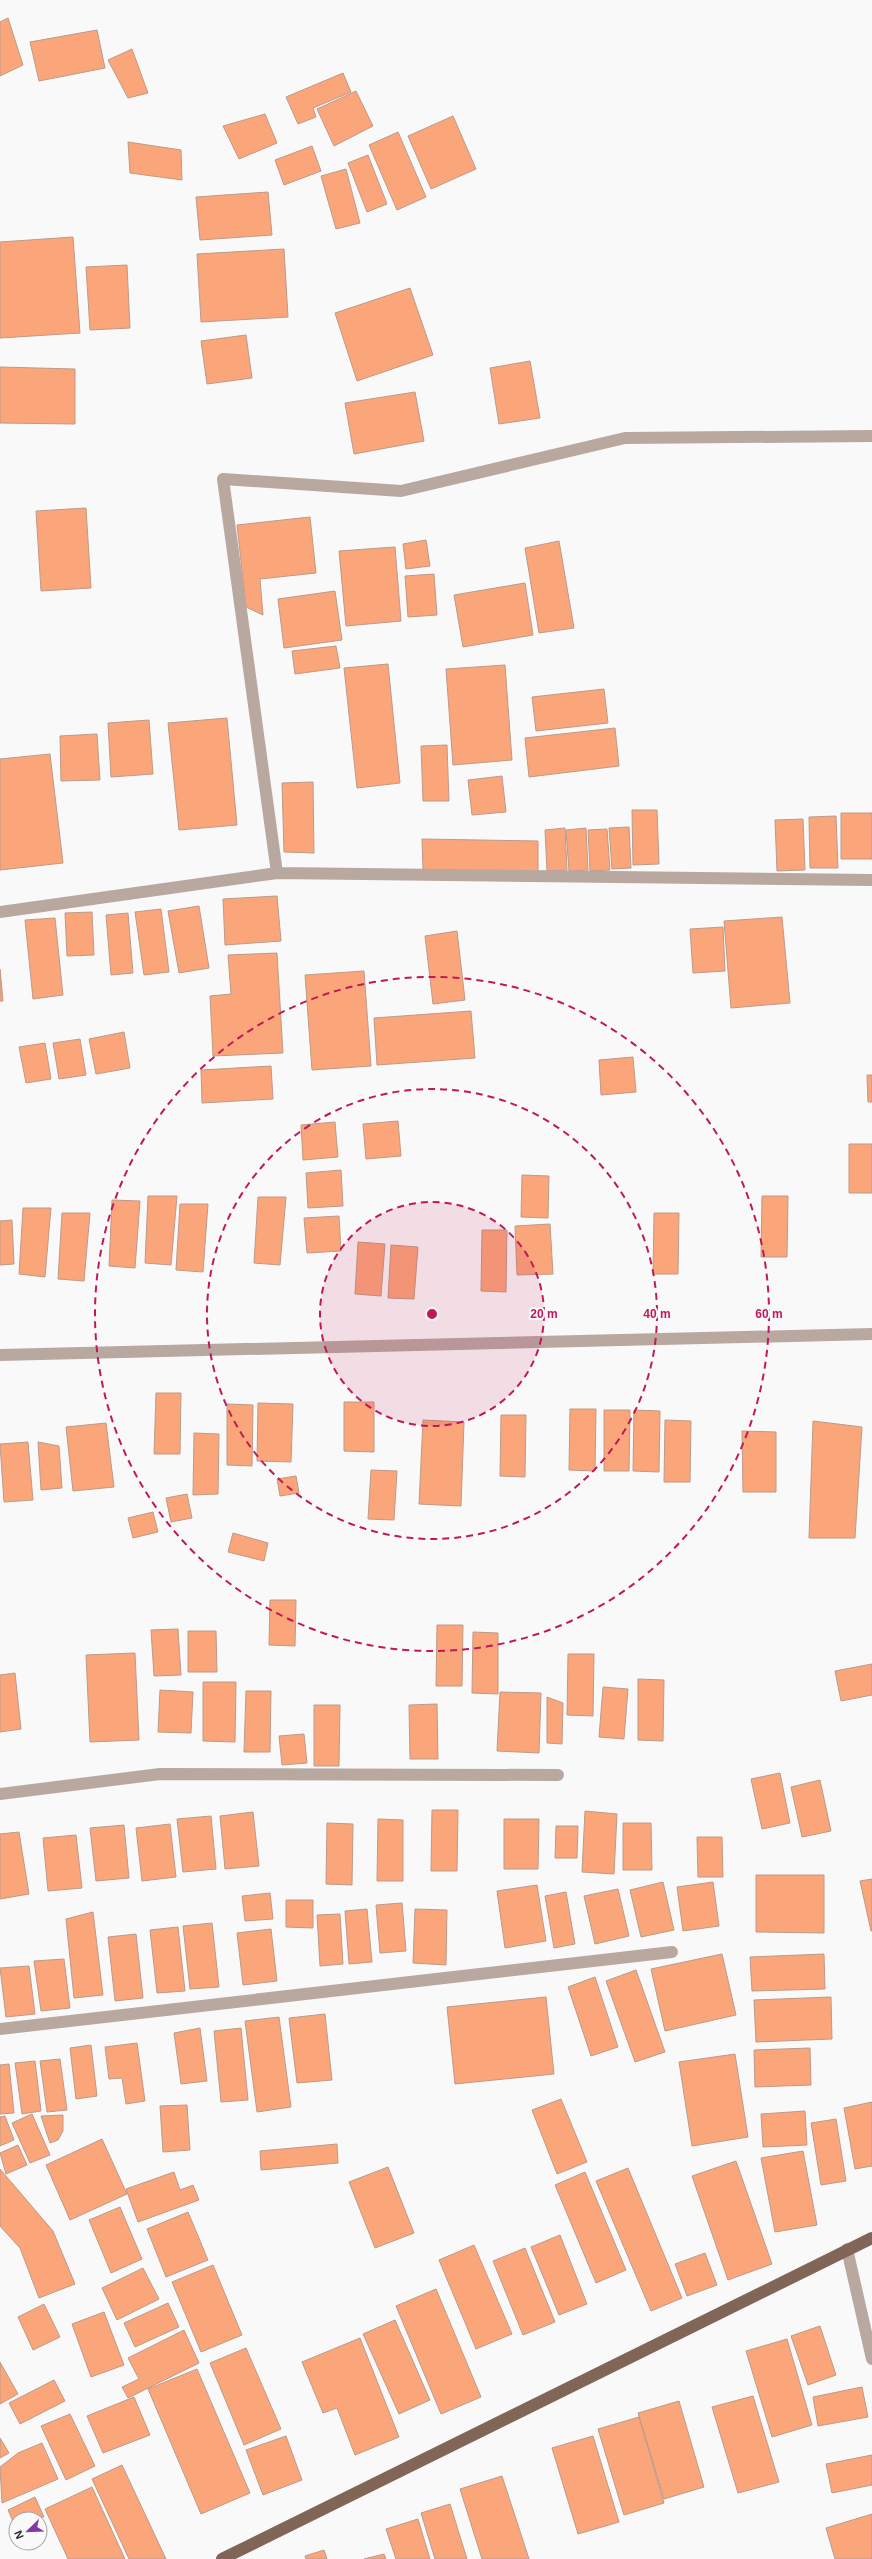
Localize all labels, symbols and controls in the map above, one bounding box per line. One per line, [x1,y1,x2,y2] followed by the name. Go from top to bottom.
[425,1307,439,1321] centre of rings
[530,1307,558,1321] text: 20 m
[643,1307,671,1321] text: 40 m
[755,1307,783,1321] text: 60 m
[8,2511,48,2551] north arrow
[12,2529,26,2541] text: N

